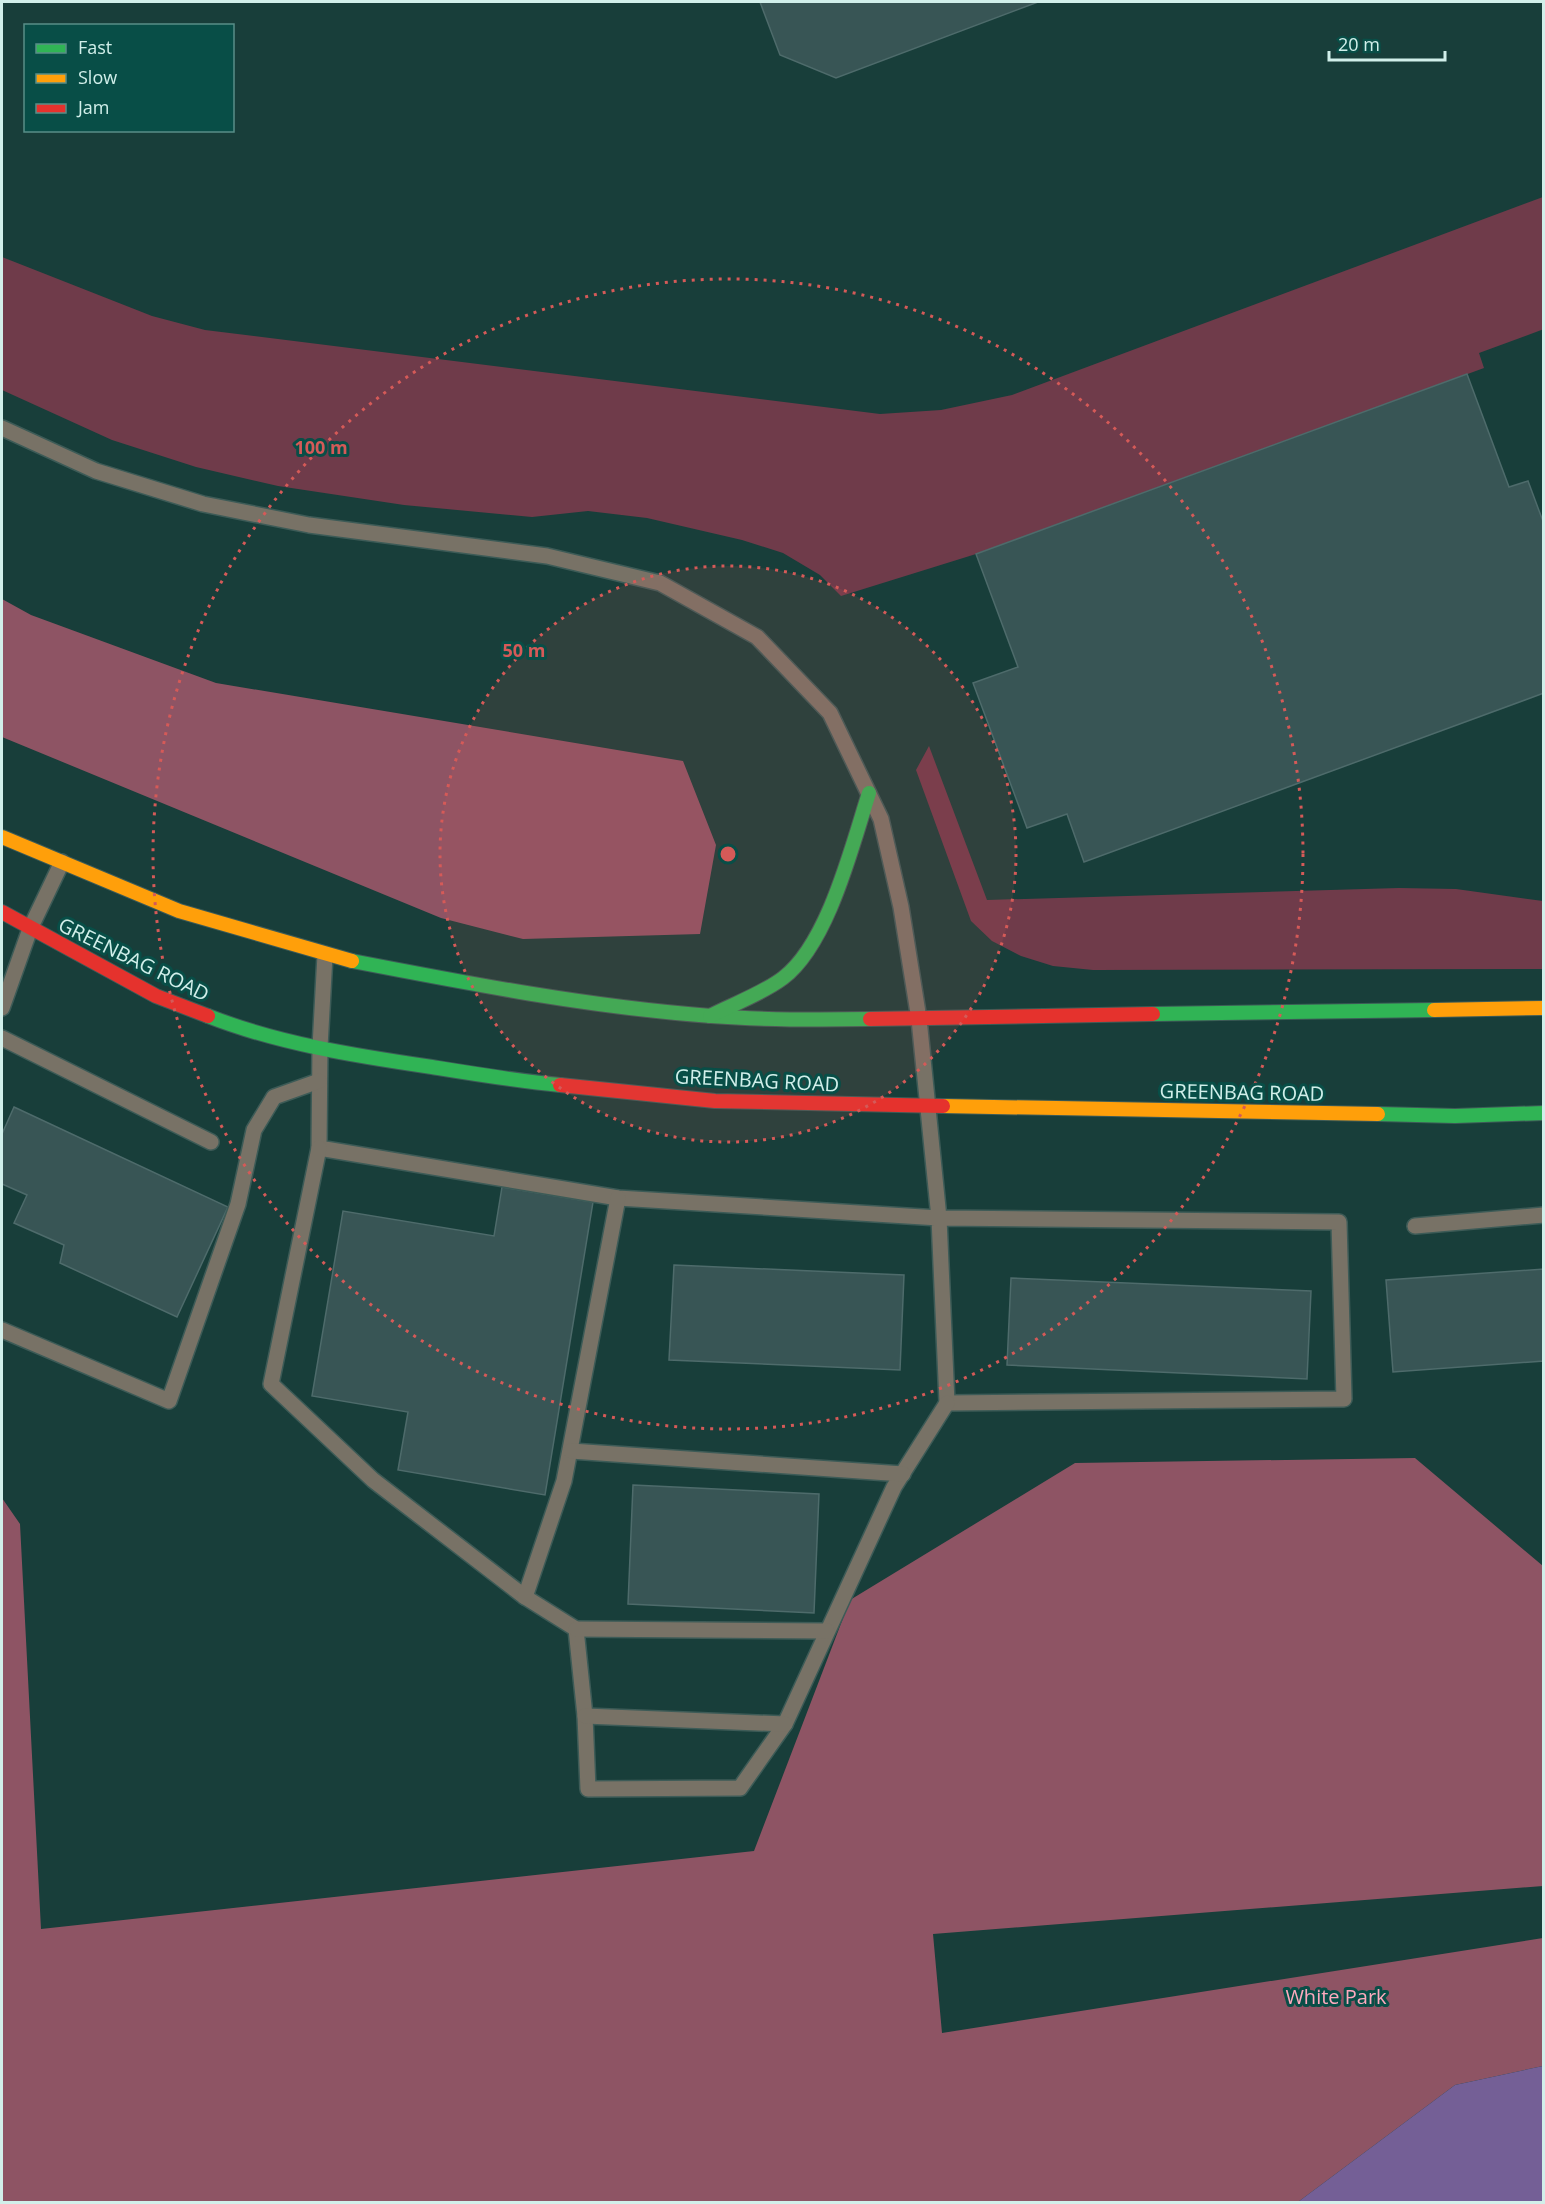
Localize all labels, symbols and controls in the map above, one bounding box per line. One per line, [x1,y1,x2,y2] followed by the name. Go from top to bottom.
[24,24,234,132] legend
[1329,24,1444,62] scale bar
[1338,32,1380,56] text: 20 m
[78,35,112,59] text: Fast
[78,65,117,89] text: Slow
[76,95,110,119] text: Jam
[294,435,348,459] text: 100 m
[503,638,545,662] text: 50 m
[718,844,738,864] centre of rings
[54,911,214,1007] street label: GREENBAG ROAD
[674,1062,840,1098] street label: GREENBAG ROAD
[1160,1077,1324,1107] street label: GREENBAG ROAD
[1285,1983,1387,2010] park label: White Park

